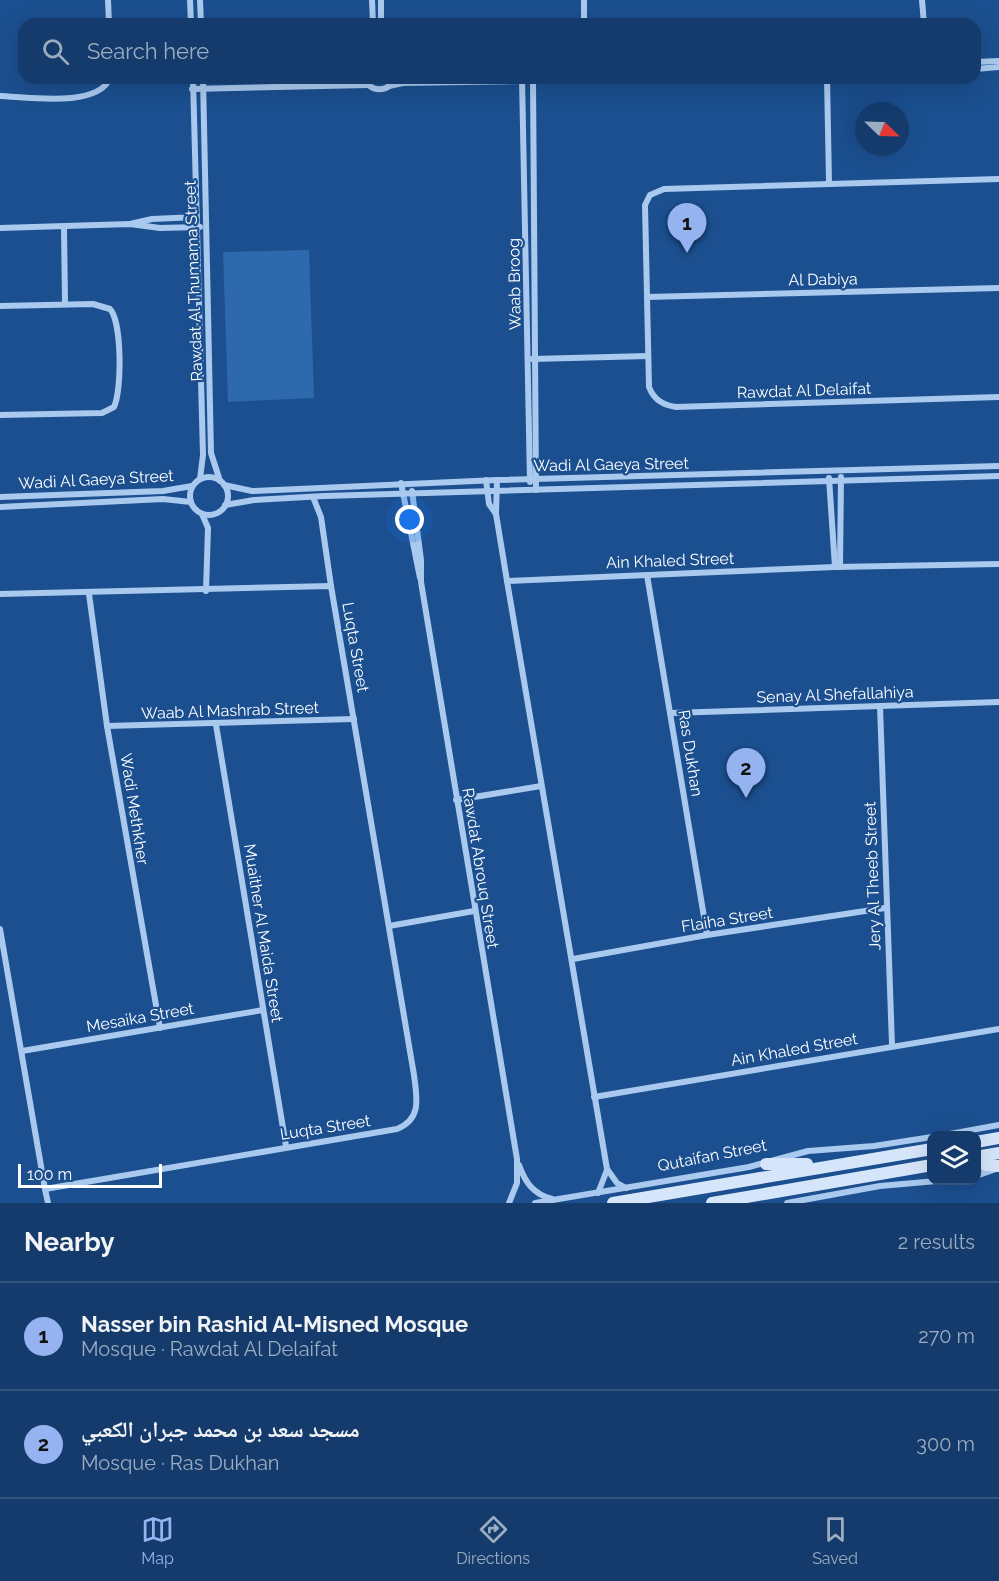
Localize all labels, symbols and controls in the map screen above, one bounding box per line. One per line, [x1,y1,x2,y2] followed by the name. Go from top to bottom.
[18,18,981,84] search box
[39,35,72,68] icon: search
[87,38,209,64] text: Search here
[855,102,909,156] north arrow
[180,179,207,382] street label: Rawdat Al Thumama Street
[668,204,706,253] pin: 1
[504,238,525,330] street label: Waab Broog
[788,269,858,290] street label: Al Dabiya
[736,379,872,402] street label: Rawdat Al Delaifat
[533,454,689,475] street label: Wadi Al Gaeya Street
[18,466,175,493] street label: Wadi Al Gaeya Street
[395,505,424,534] your location
[606,549,735,572] street label: Ain Khaled Street
[338,601,373,694] street label: Luqta Street
[756,682,914,707] street label: Senay Al Shefallahiya
[141,698,320,723] street label: Waab Al Mashrab Street
[674,708,707,798] street label: Ras Dukhan
[726,748,766,798] pin: 2
[116,752,153,867] street label: Wadi Methkher
[458,786,503,950] street label: Rawdat Abrouq Street
[860,801,885,951] street label: Jery Al Theeb Street
[240,842,287,1024] street label: Muaither Al Maida Street
[680,903,775,936] street label: Flaiha Street
[85,999,196,1036] street label: Mesaika Street
[729,1029,859,1070] street label: Ain Khaled Street
[279,1111,372,1144] street label: Luqta Street
[927,1131,981,1185] map controls
[927,1131,981,1185] button: layers
[656,1135,769,1175] street label: Qutaifan Street
[18,1161,162,1188] scale bar
[27,1165,72,1184] text: 100 m
[24,1227,114,1257] text: Nearby
[898,1230,975,1254] text: 2 results
[81,1311,468,1337] text: Nasser bin Rashid Al-Misned Mosque
[39,1324,48,1348] text: 1
[918,1324,975,1348] text: 270 m
[81,1337,338,1361] text: Mosque · Rawdat Al Delaifat
[81,1416,360,1442] text: مسجد سعد بن محمد جبران الكعبي
[38,1432,49,1456] text: 2
[916,1432,975,1456] text: 300 m
[81,1451,279,1475] text: Mosque · Ras Dukhan
[141,1513,174,1568] tab: Map
[456,1513,530,1568] tab: Directions
[812,1513,858,1568] tab: Saved

